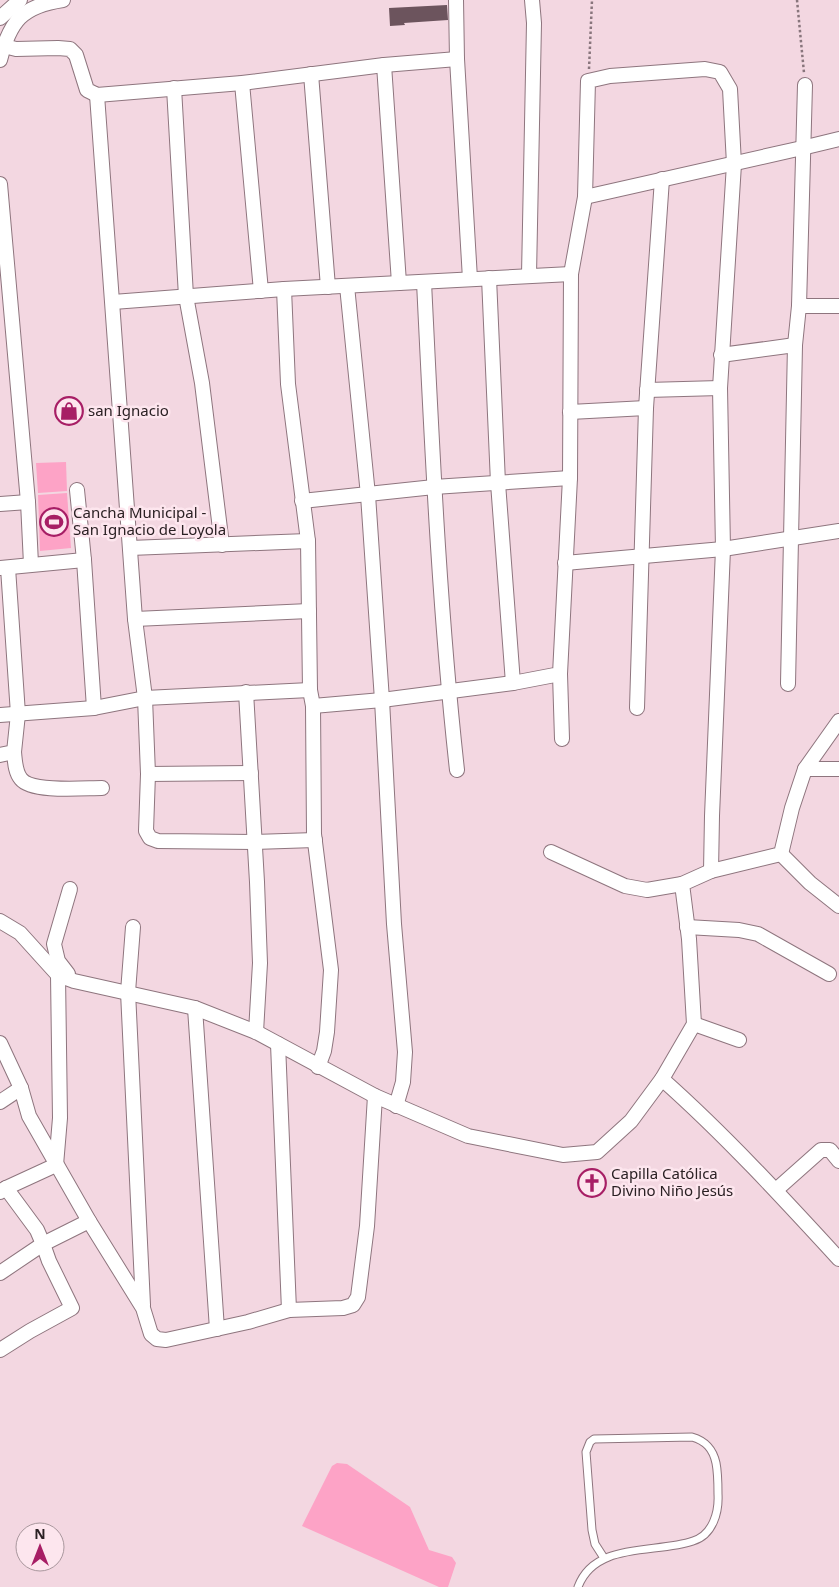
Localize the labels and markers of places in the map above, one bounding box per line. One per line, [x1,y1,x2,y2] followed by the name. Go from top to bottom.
[54,396,84,426] shop icon: san Ignacio
[88,400,169,420] place label: san Ignacio
[73,502,226,539] place label: Cancha Municipal - San Ignacio de Loyola
[39,507,69,537] sports icon: Cancha Municipal - San Ignacio de Loyola
[611,1163,733,1200] place label: Capilla Católica Divino Niño Jesús
[577,1168,607,1198] church icon: Capilla Católica Divino Niño Jesús

